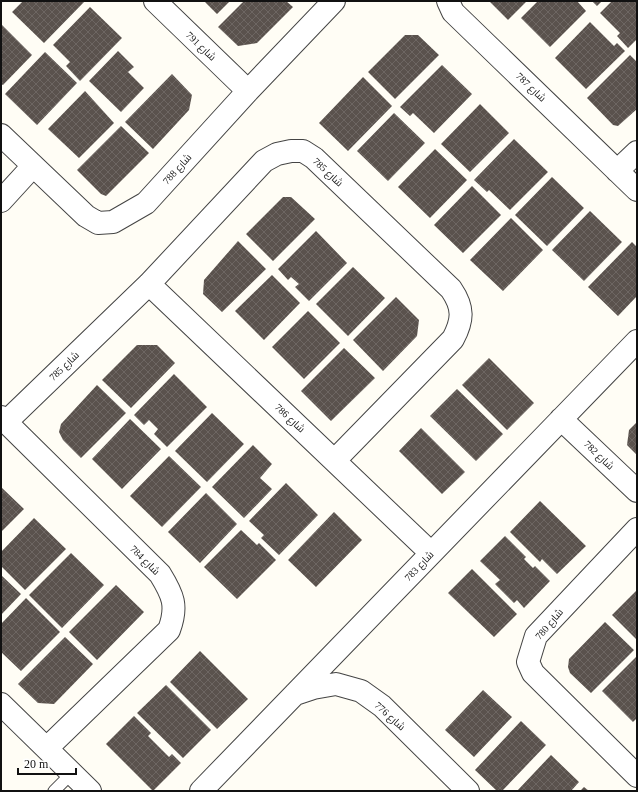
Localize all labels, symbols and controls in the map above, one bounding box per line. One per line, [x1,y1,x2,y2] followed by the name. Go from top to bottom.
[183,29,218,63] street label: شارع 791
[513,70,548,104] street label: شارع 787
[161,152,194,187] street label: شارع 788
[310,155,345,189] street label: شارع 785
[47,349,82,383] street label: شارع 785
[272,401,307,435] street label: شارع 786
[581,438,616,472] street label: شارع 782
[127,543,162,578] street label: شارع 784
[402,549,436,584] street label: شارع 783
[533,606,566,642] street label: شارع 780
[372,700,407,733] street label: شارع 776
[18,750,76,776] scale bar
[24,757,49,771] text: 20 m

